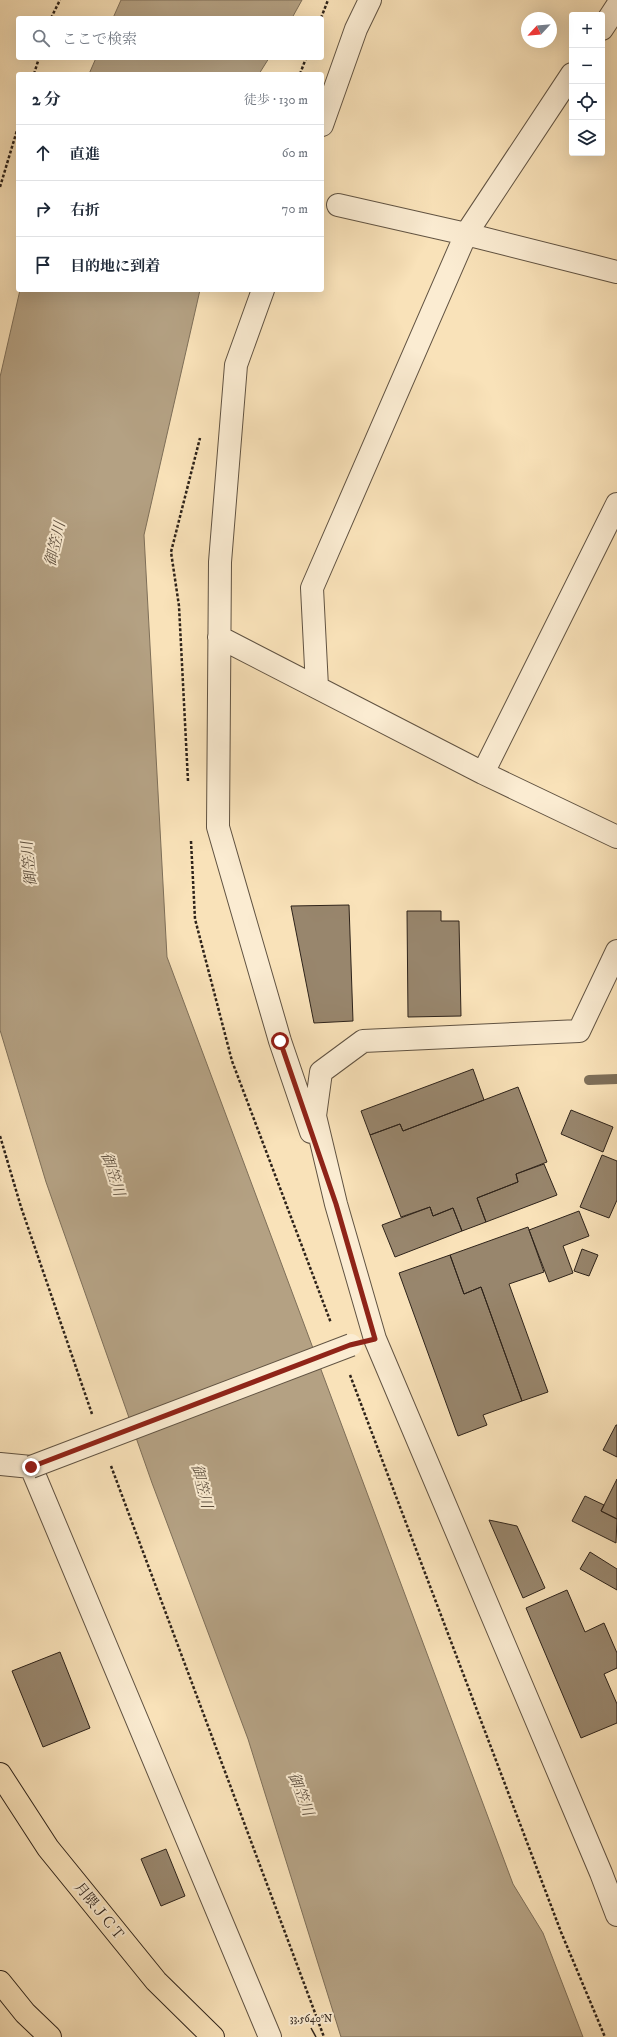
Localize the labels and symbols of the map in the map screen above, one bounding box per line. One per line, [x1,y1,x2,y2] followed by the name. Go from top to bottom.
[521,12,557,48] north arrow
[41,518,70,568] water label: 御笠川
[17,839,41,887] water label: 御笠川
[271,1032,289,1050] route start
[97,1150,129,1200] water label: 御笠川
[22,1458,40,1476] route end
[187,1462,217,1512] water label: 御笠川
[284,1770,318,1820] water label: 御笠川
[70,1879,128,1944] street label: 月隈ＪＣＴ
[290,2013,332,2025] text: 33.5640°N

